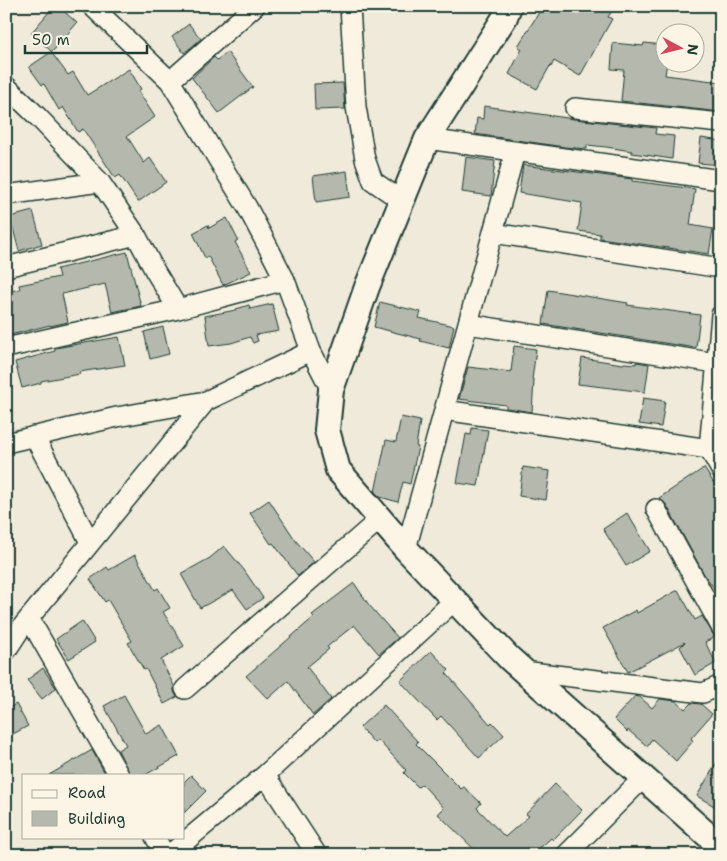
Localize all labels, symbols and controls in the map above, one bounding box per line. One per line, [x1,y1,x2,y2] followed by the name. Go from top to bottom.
[25,22,148,54] scale bar
[654,22,704,72] north arrow
[32,30,70,50] text: 50 m
[683,43,703,56] text: N
[22,774,185,838] legend
[68,783,106,803] text: Road
[68,809,125,829] text: Building

